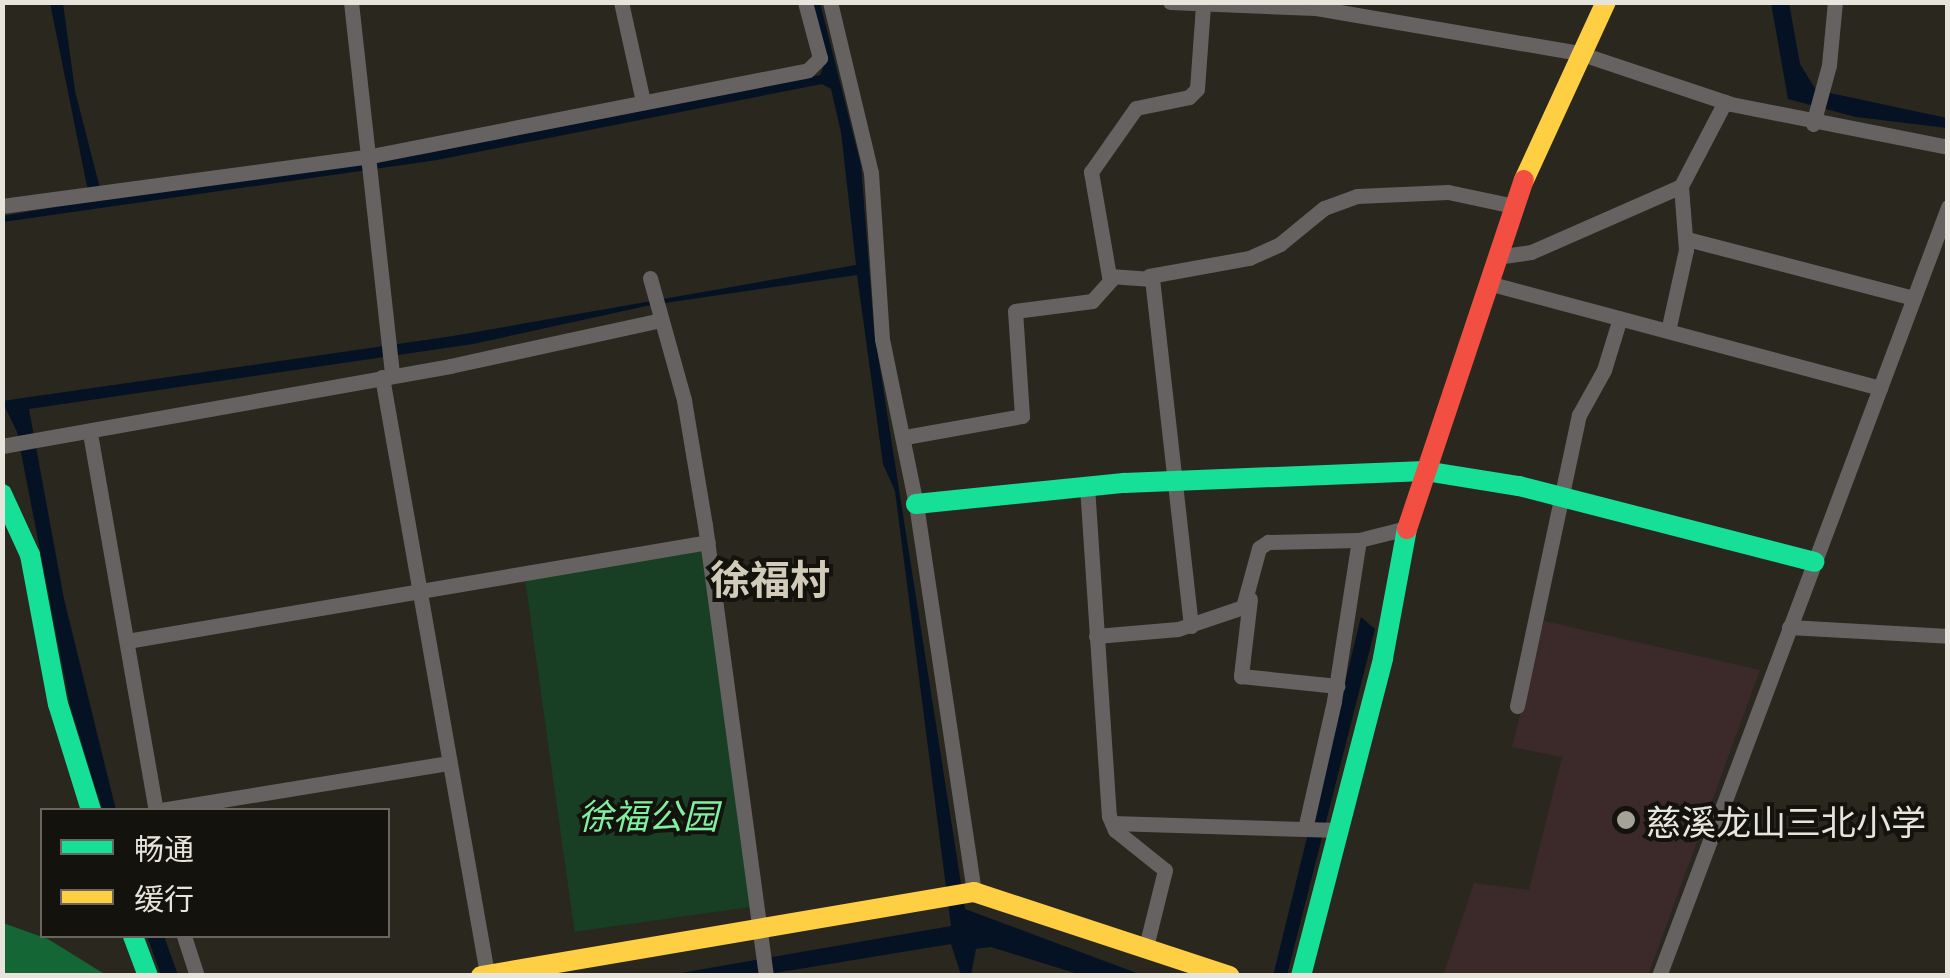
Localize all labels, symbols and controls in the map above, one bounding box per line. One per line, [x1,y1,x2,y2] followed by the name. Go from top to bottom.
[710,553,830,601] district label: 徐福村
[578,793,718,835] park label: 徐福公园
[1646,799,1926,841] place label: 慈溪龙山三北小学
[40,808,390,938] legend
[1615,809,1637,831] marker: 慈溪龙山三北小学
[134,825,194,869] text: 畅通
[134,875,194,919] text: 缓行

